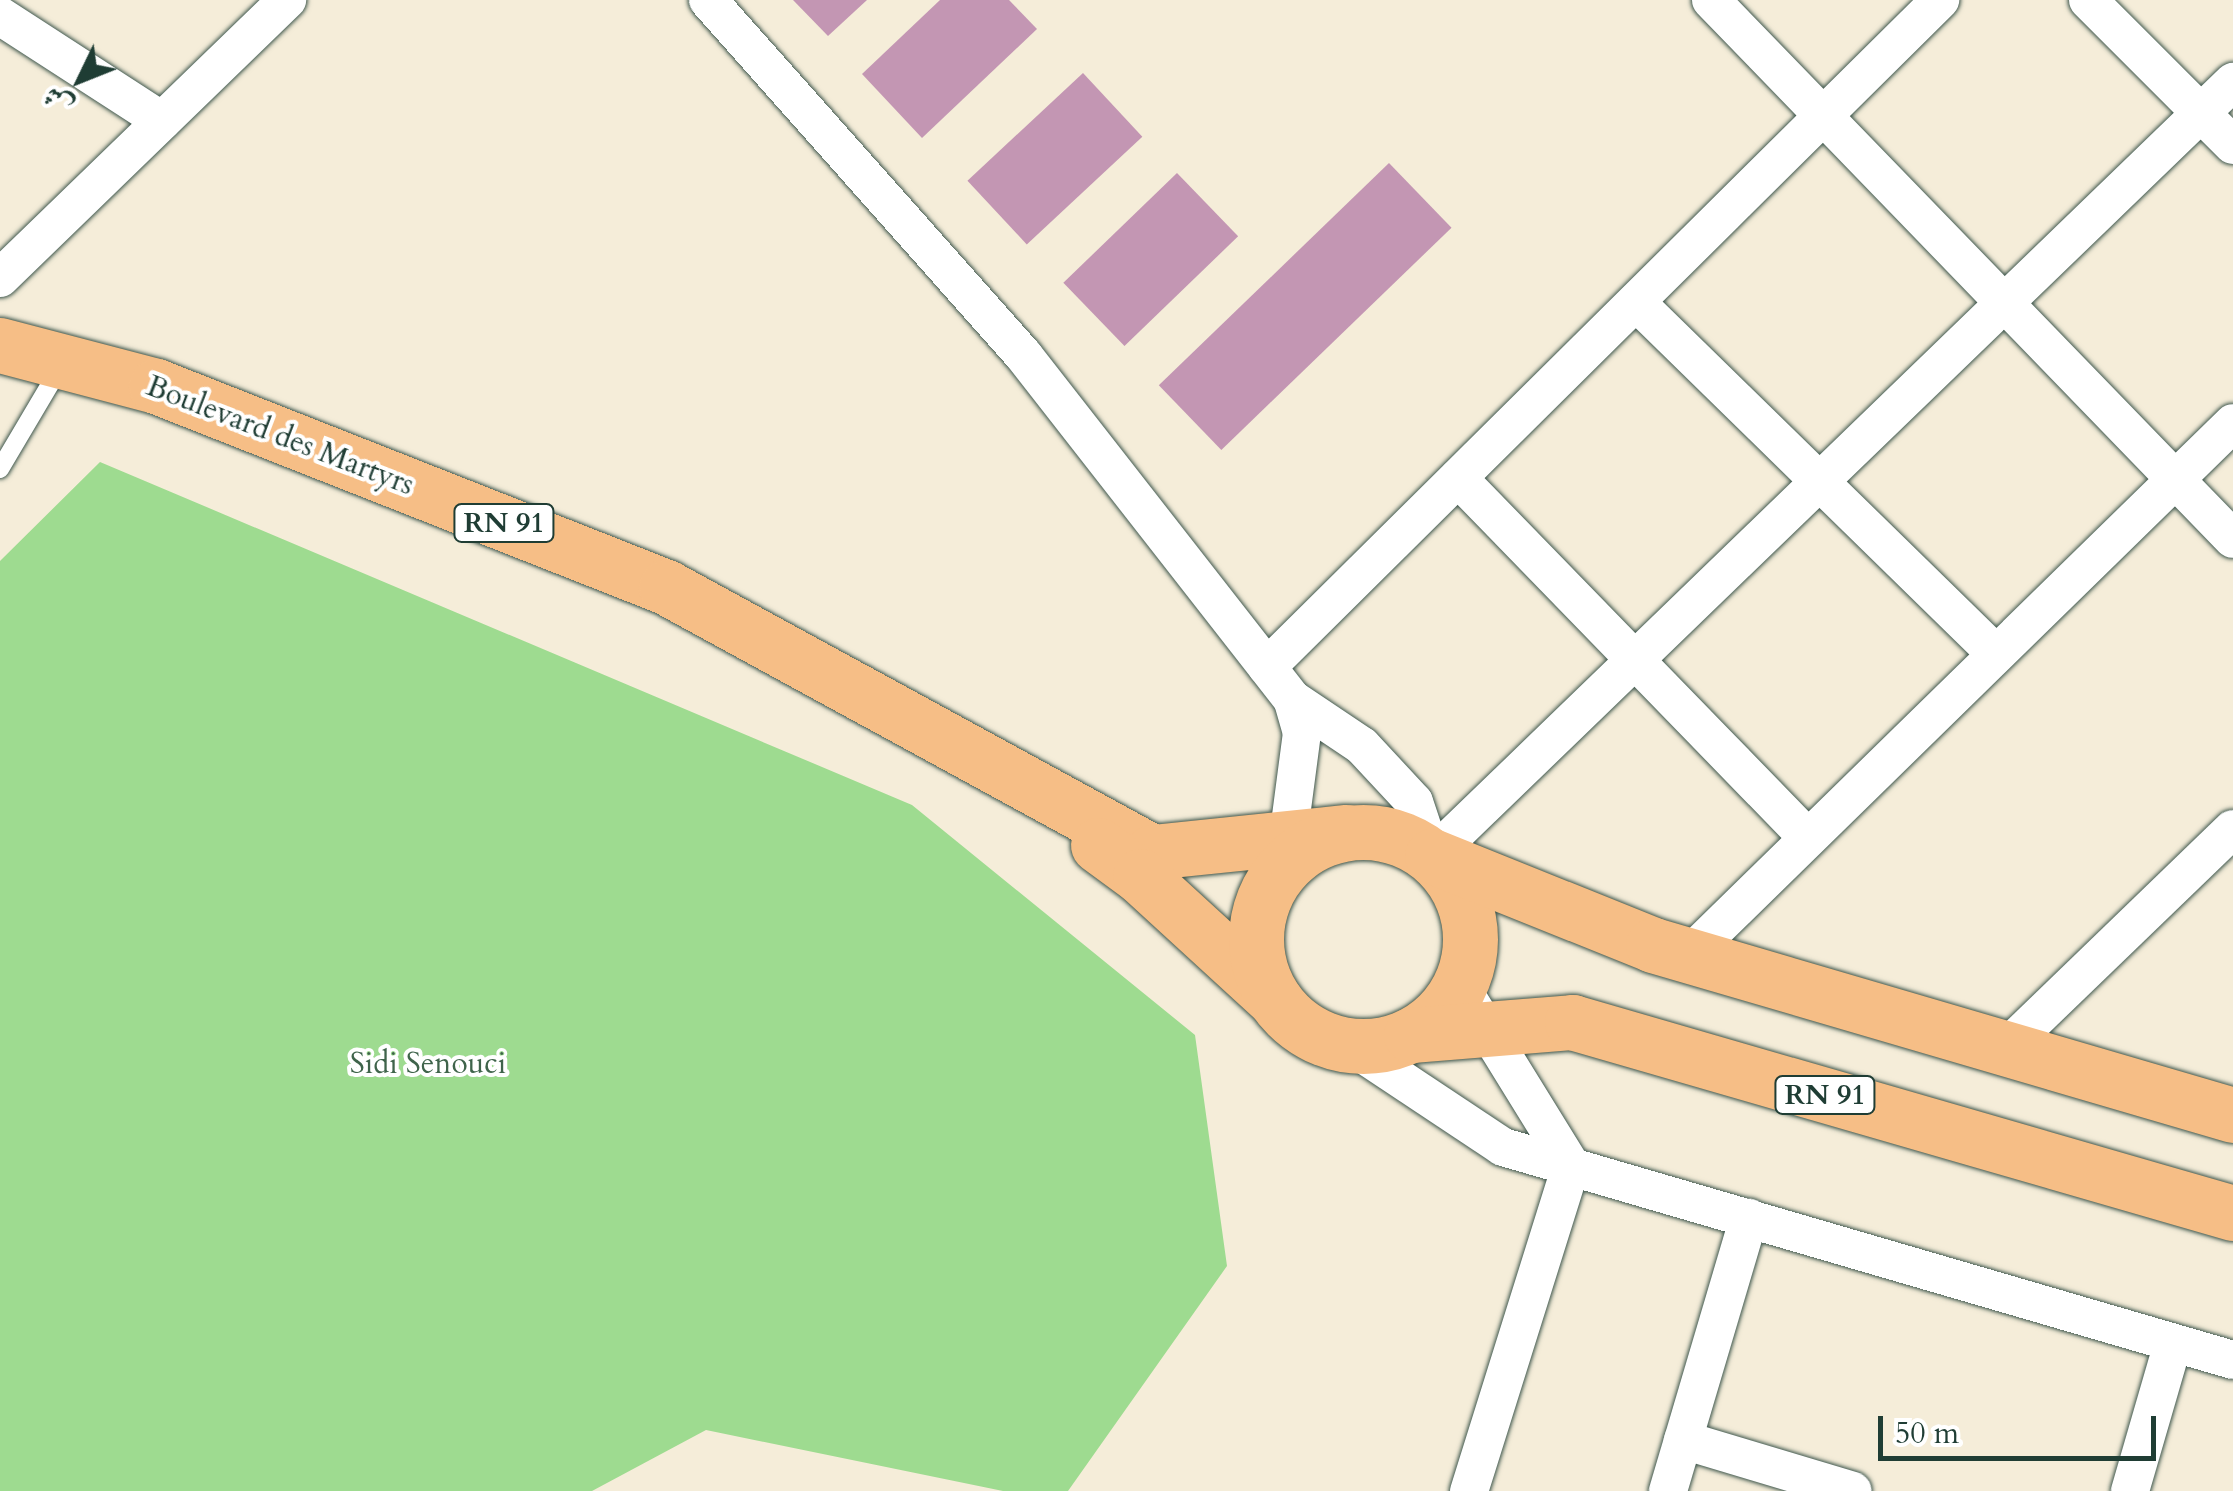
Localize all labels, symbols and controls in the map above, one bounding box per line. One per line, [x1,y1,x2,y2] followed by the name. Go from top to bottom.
[30,30,130,130] north arrow
[35,77,81,124] text: ش
[141,368,419,504] street label: Boulevard des Martyrs
[452,500,556,546] road number: RN 91
[350,1046,506,1082] park label: Sidi Senouci
[1772,1072,1878,1118] road number: RN 91
[1883,1396,2160,1458] scale bar
[1895,1413,1959,1454] text: 50 m

